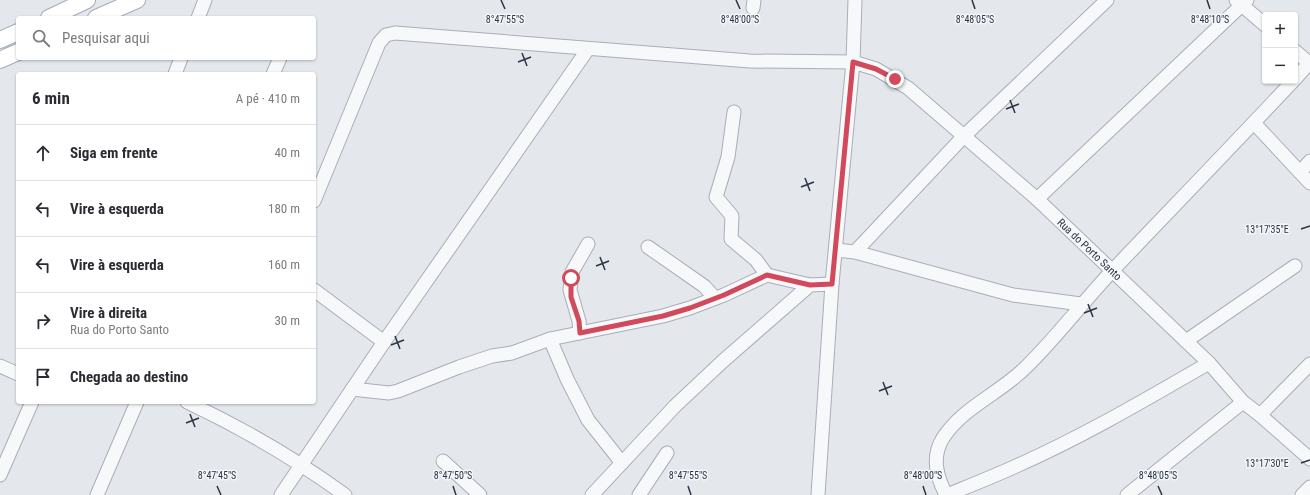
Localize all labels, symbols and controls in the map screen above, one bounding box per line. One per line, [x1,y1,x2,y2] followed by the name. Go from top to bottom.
[1262,12,1298,84] map controls
[1262,12,1298,48] button: +
[486,14,524,25] text: 8°47'55"S
[721,14,759,25] text: 8°48'00"S
[956,14,994,25] text: 8°48'05"S
[1191,14,1229,25] text: 8°48'10"S
[16,16,316,60] search box
[30,27,52,49] icon: search
[62,29,150,47] text: Pesquisar aqui
[1262,48,1298,84] button: −
[886,70,904,88] route end
[32,88,70,108] text: 6 min
[236,91,300,106] text: A pé · 410 m
[32,142,54,164] icon: ahead
[70,144,158,162] text: Siga em frente
[274,145,300,160] text: 40 m
[32,198,54,220] icon: left
[70,200,164,218] text: Vire à esquerda
[268,201,300,216] text: 180 m
[1054,216,1125,284] street label: Rua do Porto Santo
[1245,224,1289,235] text: 13°17'35"E
[32,254,54,276] icon: left
[70,256,164,274] text: Vire à esquerda
[268,257,300,272] text: 160 m
[562,269,580,287] route start
[70,304,147,322] text: Vire à direita
[32,310,54,332] icon: right
[274,313,300,328] text: 30 m
[70,322,169,337] text: Rua do Porto Santo
[32,366,54,388] icon: arrive
[70,368,188,386] text: Chegada ao destino
[1245,458,1289,469] text: 13°17'30"E
[198,470,236,481] text: 8°47'45"S
[434,470,472,481] text: 8°47'50"S
[669,470,707,481] text: 8°47'55"S
[904,470,942,481] text: 8°48'00"S
[1139,470,1177,481] text: 8°48'05"S

